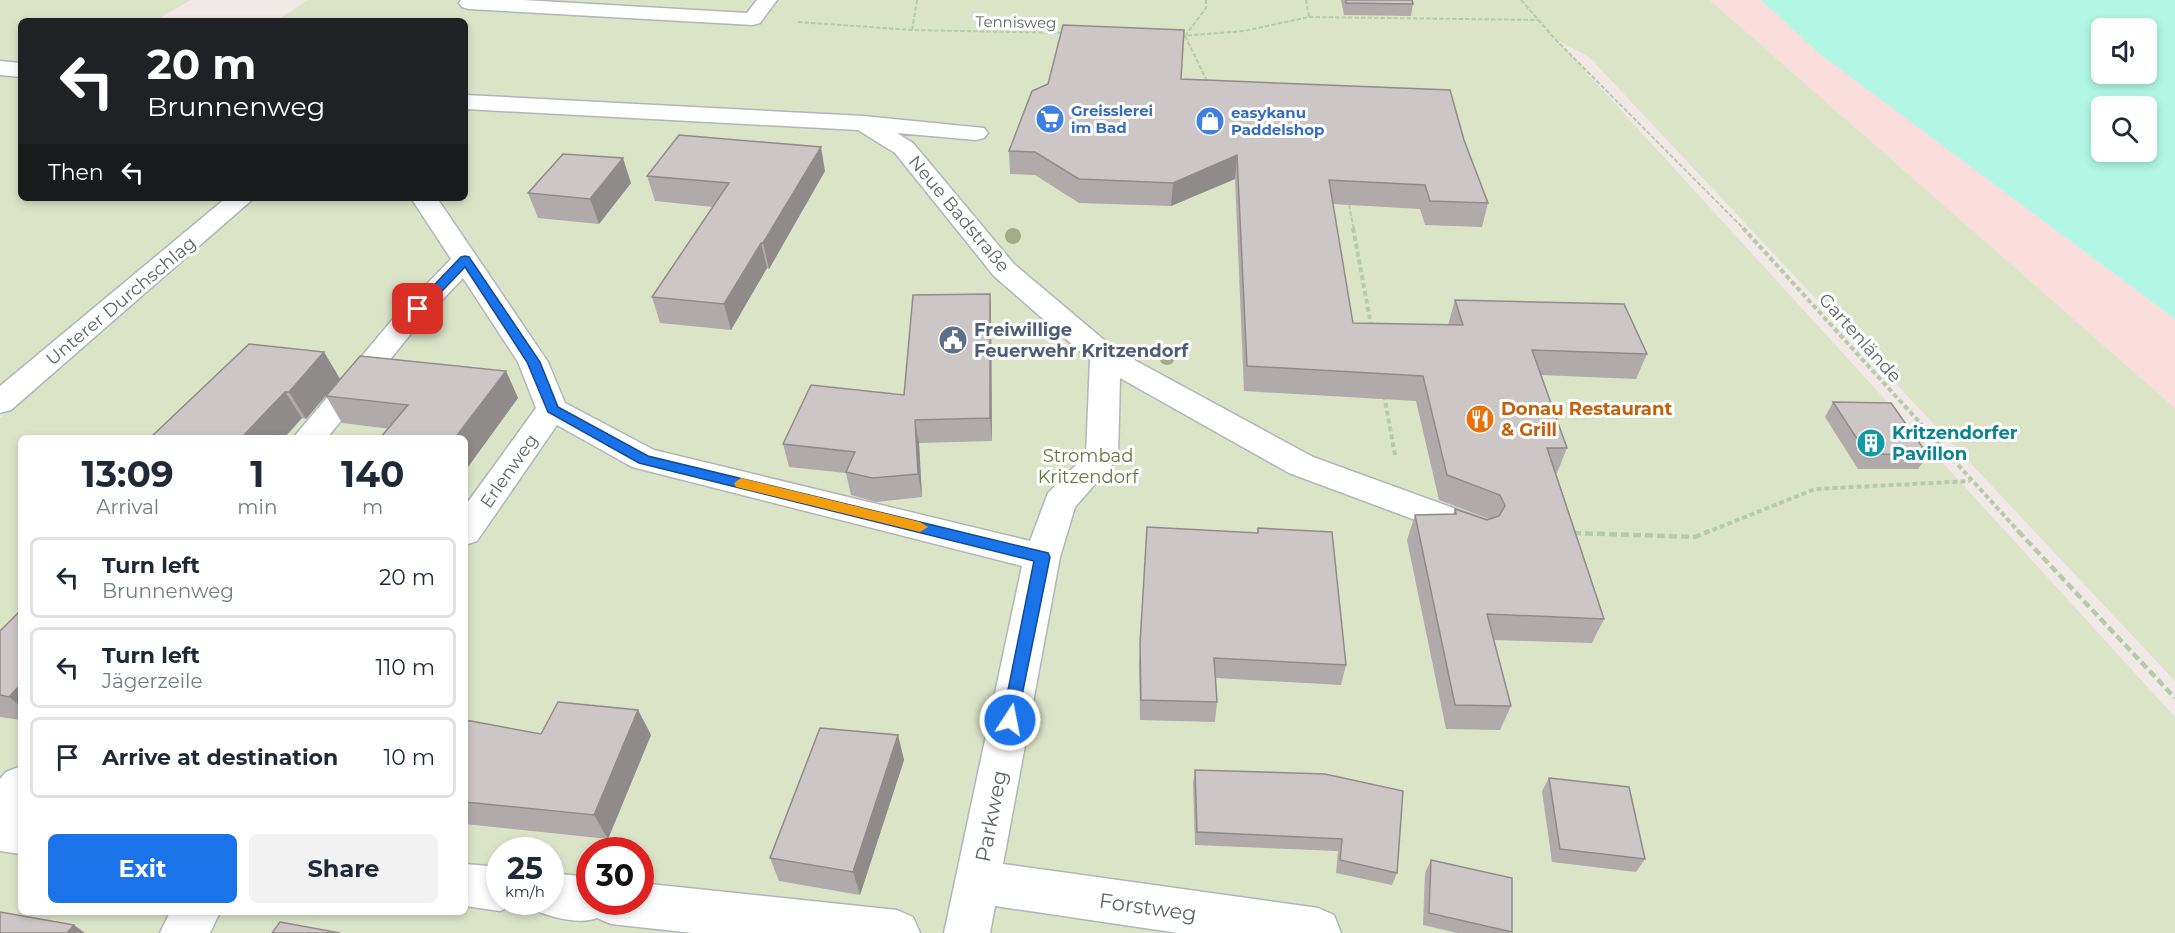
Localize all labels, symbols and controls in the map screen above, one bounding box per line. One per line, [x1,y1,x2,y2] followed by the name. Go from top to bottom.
[976,12,1056,32] street label: Tennisweg
[2091,18,2157,162] map controls
[2091,18,2157,84] button: sound
[147,38,256,90] text: 20 m
[48,42,126,120] icon: left
[147,90,325,123] text: Brunnenweg
[2091,96,2157,162] button: search
[1071,101,1153,137] place label: Greisslerei im Bad
[1034,103,1066,135] supermarket icon: Greisslerei im Bad
[1231,103,1324,139] place label: easykanu Paddelshop
[1194,105,1226,137] shop icon: easykanu Paddelshop
[904,151,1014,277] street label: Neue Badstraße
[116,156,149,189] icon: left
[48,159,104,186] text: Then
[42,232,200,370] street label: Unterer Durchschlag
[392,283,443,334] pin
[1814,289,1906,387] street label: Gartenlände
[401,292,434,325] icon: arrive
[974,319,1189,362] place label: Freiwillige Feuerwehr Kritzendorf
[937,324,969,356] public building icon: Freiwillige Feuerwehr Kritzendorf
[1501,398,1672,441] place label: Donau Restaurant & Grill
[1464,403,1496,435] restaurant icon: Donau Restaurant & Grill
[1892,422,2018,465] place label: Kritzendorfer Pavillon
[1855,427,1887,459] building icon: Kritzendorfer Pavillon
[475,430,543,512] street label: Erlenweg
[1038,445,1139,488] park label: Strombad Kritzendorf
[82,452,174,496] text: 13:09
[250,452,264,496] text: 1
[341,452,404,496] text: 140
[96,495,159,519] text: Arrival
[237,495,277,519] text: min
[362,495,383,519] text: m
[102,552,200,579] text: Turn left
[51,561,84,594] icon: left
[379,564,435,591] text: 20 m
[102,579,234,603] text: Brunnenweg
[102,642,200,669] text: Turn left
[51,651,84,684] icon: left
[375,654,435,681] text: 110 m
[102,669,203,693] text: Jägerzeile
[978,688,1042,752] position arrow
[51,741,84,774] icon: arrive
[102,744,338,771] text: Arrive at destination
[383,744,435,771] text: 10 m
[970,768,1012,864] street label: Parkweg
[48,834,237,903] button: Exit
[249,834,438,903] button: Share
[576,837,654,915] speed limit sign: 30
[507,850,543,887] text: 25
[505,882,545,901] text: km/h
[1098,888,1198,926] street label: Forstweg

